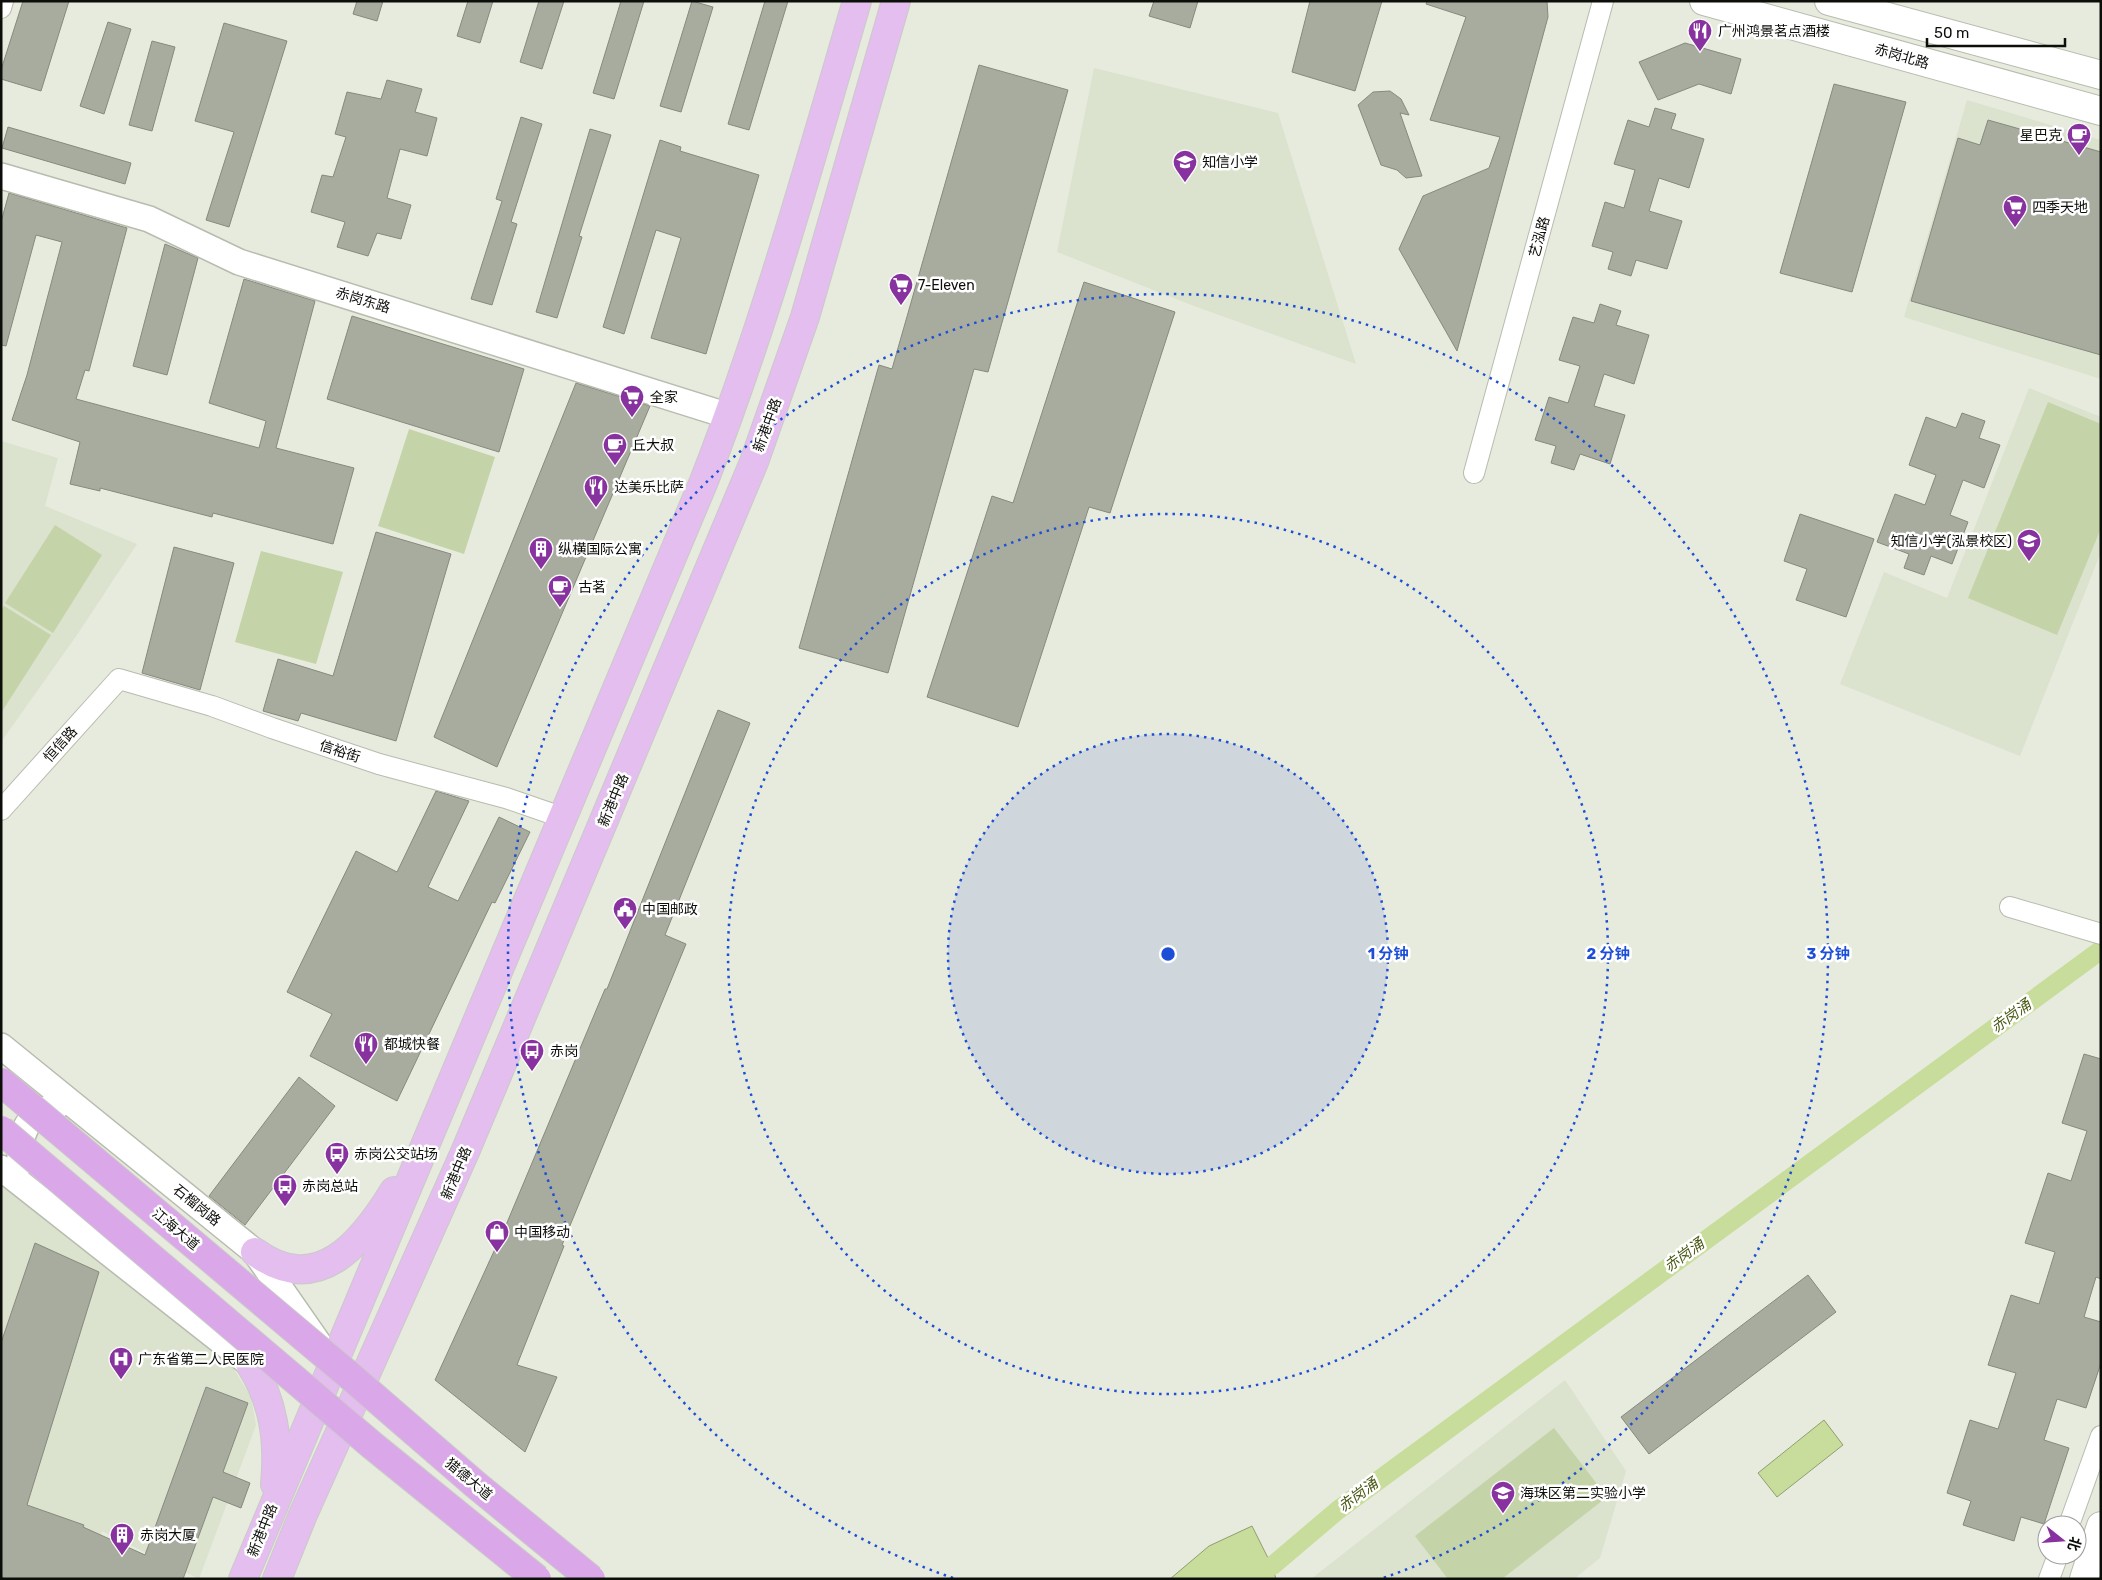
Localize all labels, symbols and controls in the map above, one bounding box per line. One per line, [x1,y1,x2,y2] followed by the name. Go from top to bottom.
[1927,15,2064,47] scale bar
[1687,18,1713,52] restaurant icon: 广州鸿景茗点酒楼
[1718,23,1830,40] place label: 广州鸿景茗点酒楼
[1934,24,1969,42] text: 50 m
[1873,41,1931,72] street label: 赤岗北路
[2066,122,2092,156] cafe icon: 星巴克
[2020,127,2062,144] place label: 星巴克
[1172,149,1198,183] school or university icon: 知信小学
[1202,154,1258,171] place label: 知信小学
[2002,194,2028,228] supermarket icon: 四季天地
[2032,199,2088,216] place label: 四季天地
[1526,215,1553,260] street label: 艺泓路
[888,272,914,306] supermarket icon: 7-Eleven
[918,277,975,294] place label: 7-Eleven
[334,284,392,317] street label: 赤岗东路
[619,384,645,418] supermarket icon: 全家
[650,389,678,406] place label: 全家
[750,396,785,454] street label: 新港中路
[602,432,628,466] cafe icon: 丘大叔
[632,437,674,454] place label: 丘大叔
[583,474,609,508] restaurant icon: 达美乐比萨
[614,479,684,496] place label: 达美乐比萨
[2016,528,2042,562] school or university icon: 知信小学(泓景校区)
[1891,533,2012,550] place label: 知信小学(泓景校区)
[528,536,554,570] building icon: 纵横国际公寓
[558,541,642,558] place label: 纵横国际公寓
[547,574,573,608] cafe icon: 古茗
[578,579,606,596] place label: 古茗
[40,723,81,766] street label: 恒信路
[317,737,362,766] street label: 信裕街
[595,771,632,829] street label: 新港中路
[612,896,638,930] public building icon: 中国邮政
[642,901,698,918] place label: 中国邮政
[1159,945,1177,963] centre of rings
[1368,945,1408,963] text: 1 分钟
[1587,945,1629,963] text: 2 分钟
[1806,945,1850,963] text: 3 分钟
[1988,994,2036,1037] water label: 赤岗涌
[353,1031,379,1065] restaurant icon: 都城快餐
[384,1036,440,1053] place label: 都城快餐
[519,1038,545,1072] bus stop icon: 赤岗
[550,1043,578,1060] place label: 赤岗
[324,1141,350,1175] bus stop icon: 赤岗公交站场
[438,1144,475,1202] street label: 新港中路
[354,1146,438,1163] place label: 赤岗公交站场
[272,1173,298,1207] bus stop icon: 赤岗总站
[302,1178,358,1195] place label: 赤岗总站
[170,1181,224,1230] street label: 石榴岗路
[149,1205,203,1254] street label: 江海大道
[484,1219,510,1253] shop icon: 中国移动
[514,1224,570,1241] place label: 中国移动
[1661,1233,1709,1276] water label: 赤岗涌
[108,1346,134,1380] hospital icon: 广东省第二人民医院
[138,1351,264,1368] place label: 广东省第二人民医院
[442,1455,496,1504] street label: 猎德大道
[1335,1473,1383,1516] water label: 赤岗涌
[1490,1480,1516,1514] school or university icon: 海珠区第二实验小学
[1520,1485,1646,1502] place label: 海珠区第二实验小学
[244,1501,281,1559] street label: 新港中路
[2037,1515,2087,1565] north arrow
[109,1522,135,1556] building icon: 赤岗大厦
[140,1527,196,1544] place label: 赤岗大厦
[2064,1534,2084,1553] text: 北

